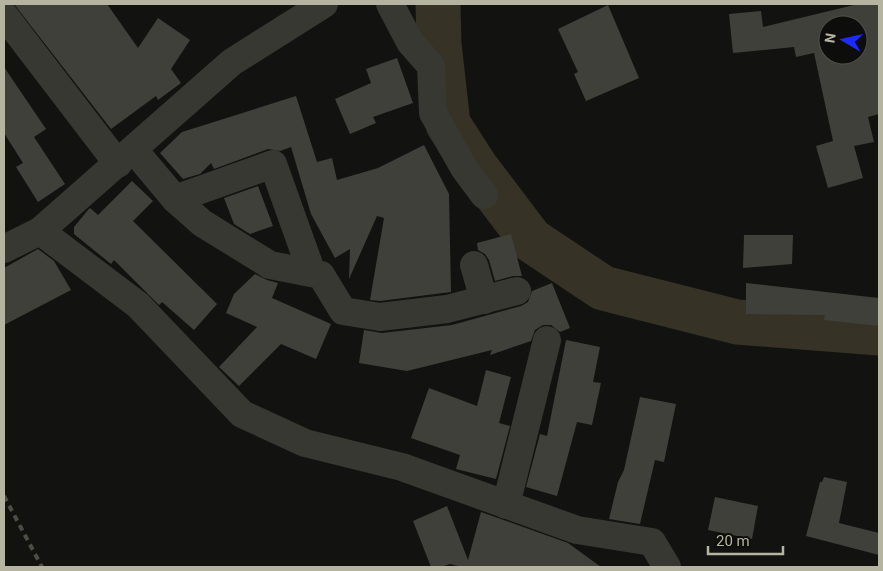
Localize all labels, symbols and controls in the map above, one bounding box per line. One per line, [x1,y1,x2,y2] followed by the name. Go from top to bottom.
[818,15,868,65] north arrow
[821,32,839,44] text: N
[708,524,783,556] scale bar
[716,532,750,550] text: 20 m

